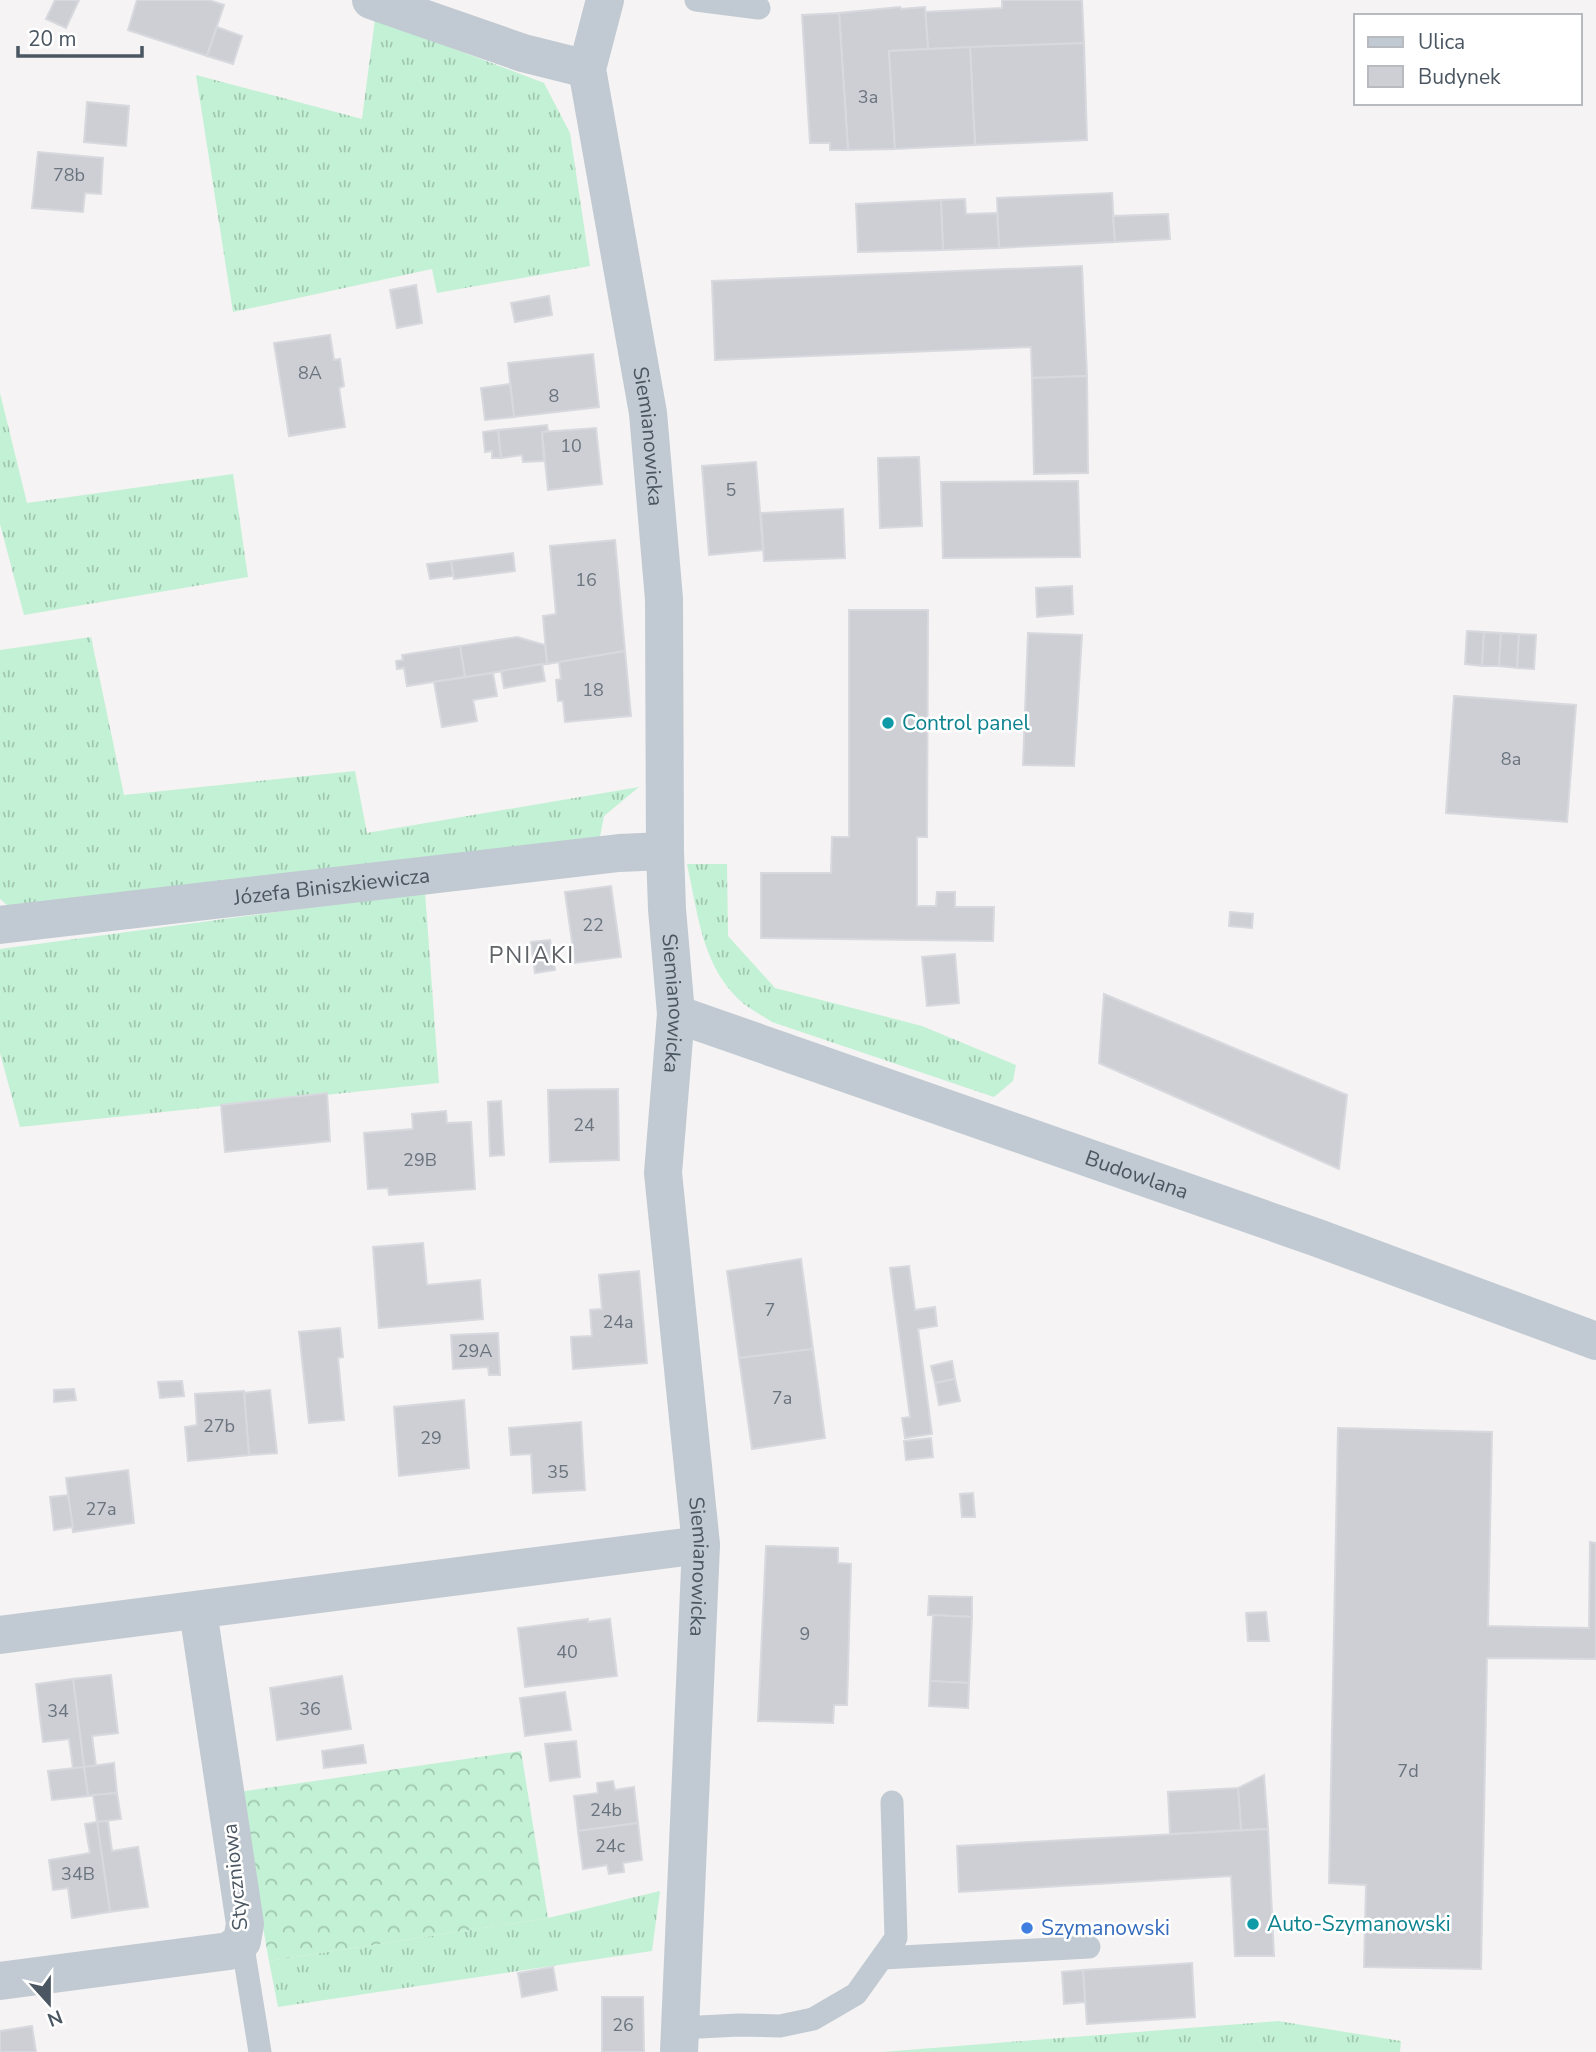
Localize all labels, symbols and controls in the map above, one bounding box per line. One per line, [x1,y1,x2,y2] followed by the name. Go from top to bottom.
[18,14,142,58] scale bar
[1354,14,1582,105] legend
[28,25,77,53] text: 20 m
[1418,28,1465,56] text: Ulica
[1418,63,1501,91] text: Budynek
[858,85,878,109] house number: 3a
[53,163,85,187] house number: 78b
[298,361,322,385] house number: 8A
[626,364,670,507] street label: Siemianowicka
[549,384,559,408] house number: 8
[560,434,582,458] house number: 10
[726,478,736,502] house number: 5
[575,568,597,592] house number: 16
[582,678,604,702] house number: 18
[902,709,1030,737] place label: Control panel
[880,715,896,731] marker: Control panel
[1501,747,1521,771] house number: 8a
[231,861,432,912] street label: Józefa Biniszkiewicza
[582,913,604,937] house number: 22
[655,932,690,1074] street label: Siemianowicka
[489,940,575,971] district label: PNIAKI
[573,1113,595,1137] house number: 24
[1081,1144,1192,1206] street label: Budowlana
[403,1148,437,1172] house number: 29B
[765,1298,775,1322] house number: 7
[602,1310,634,1334] house number: 24a
[458,1339,492,1363] house number: 29A
[772,1386,792,1410] house number: 7a
[203,1414,235,1438] house number: 27b
[420,1426,442,1450] house number: 29
[547,1460,569,1484] house number: 35
[682,1495,715,1637] street label: Siemianowicka
[85,1497,117,1521] house number: 27a
[800,1622,810,1646] house number: 9
[556,1640,578,1664] house number: 40
[299,1697,321,1721] house number: 36
[47,1699,69,1723] house number: 34
[1397,1759,1419,1783] house number: 7d
[590,1798,622,1822] house number: 24b
[215,1822,255,1932] street label: Styczniowa
[595,1834,625,1858] house number: 24c
[61,1862,95,1886] house number: 34B
[1267,1910,1451,1938] place label: Auto-Szymanowski
[1041,1914,1170,1942] place label: Szymanowski
[1245,1916,1261,1932] marker: Auto-Szymanowski
[1019,1920,1035,1936] marker: Szymanowski
[14,1968,84,2038] north arrow
[43,2003,66,2033] text: N
[612,2013,634,2037] house number: 26

